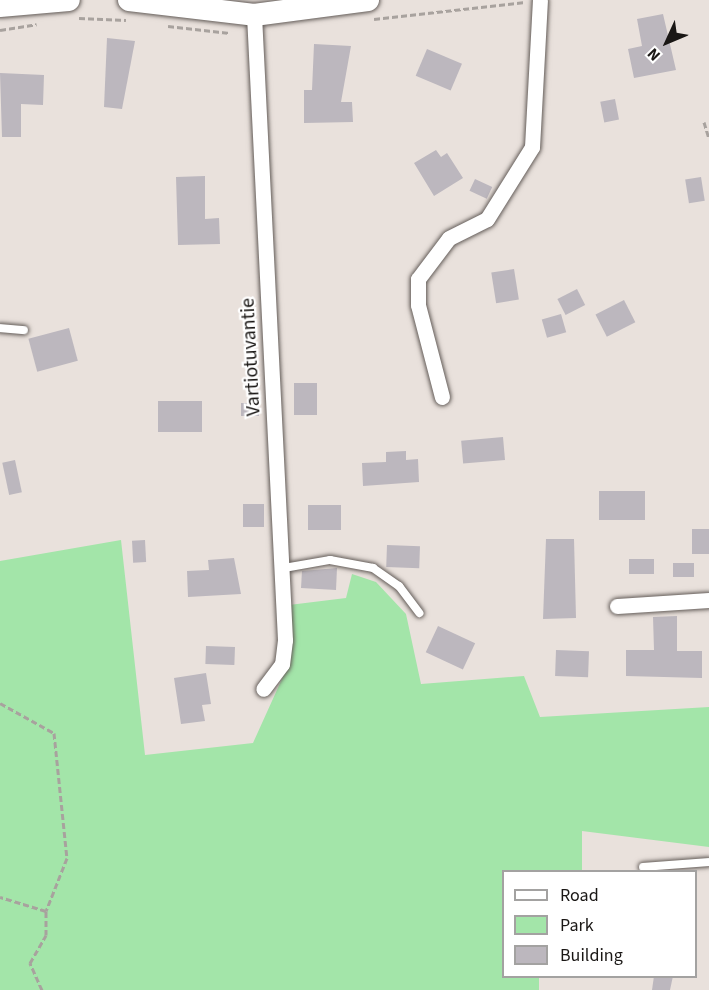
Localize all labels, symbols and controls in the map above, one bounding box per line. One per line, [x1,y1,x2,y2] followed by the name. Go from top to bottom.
[637,12,697,72] north arrow
[642,43,666,66] text: N
[236,297,266,417] street label: Vartiotuvantie
[502,870,697,978] legend
[560,883,599,908] text: Road
[560,913,594,938] text: Park
[560,943,623,968] text: Building

